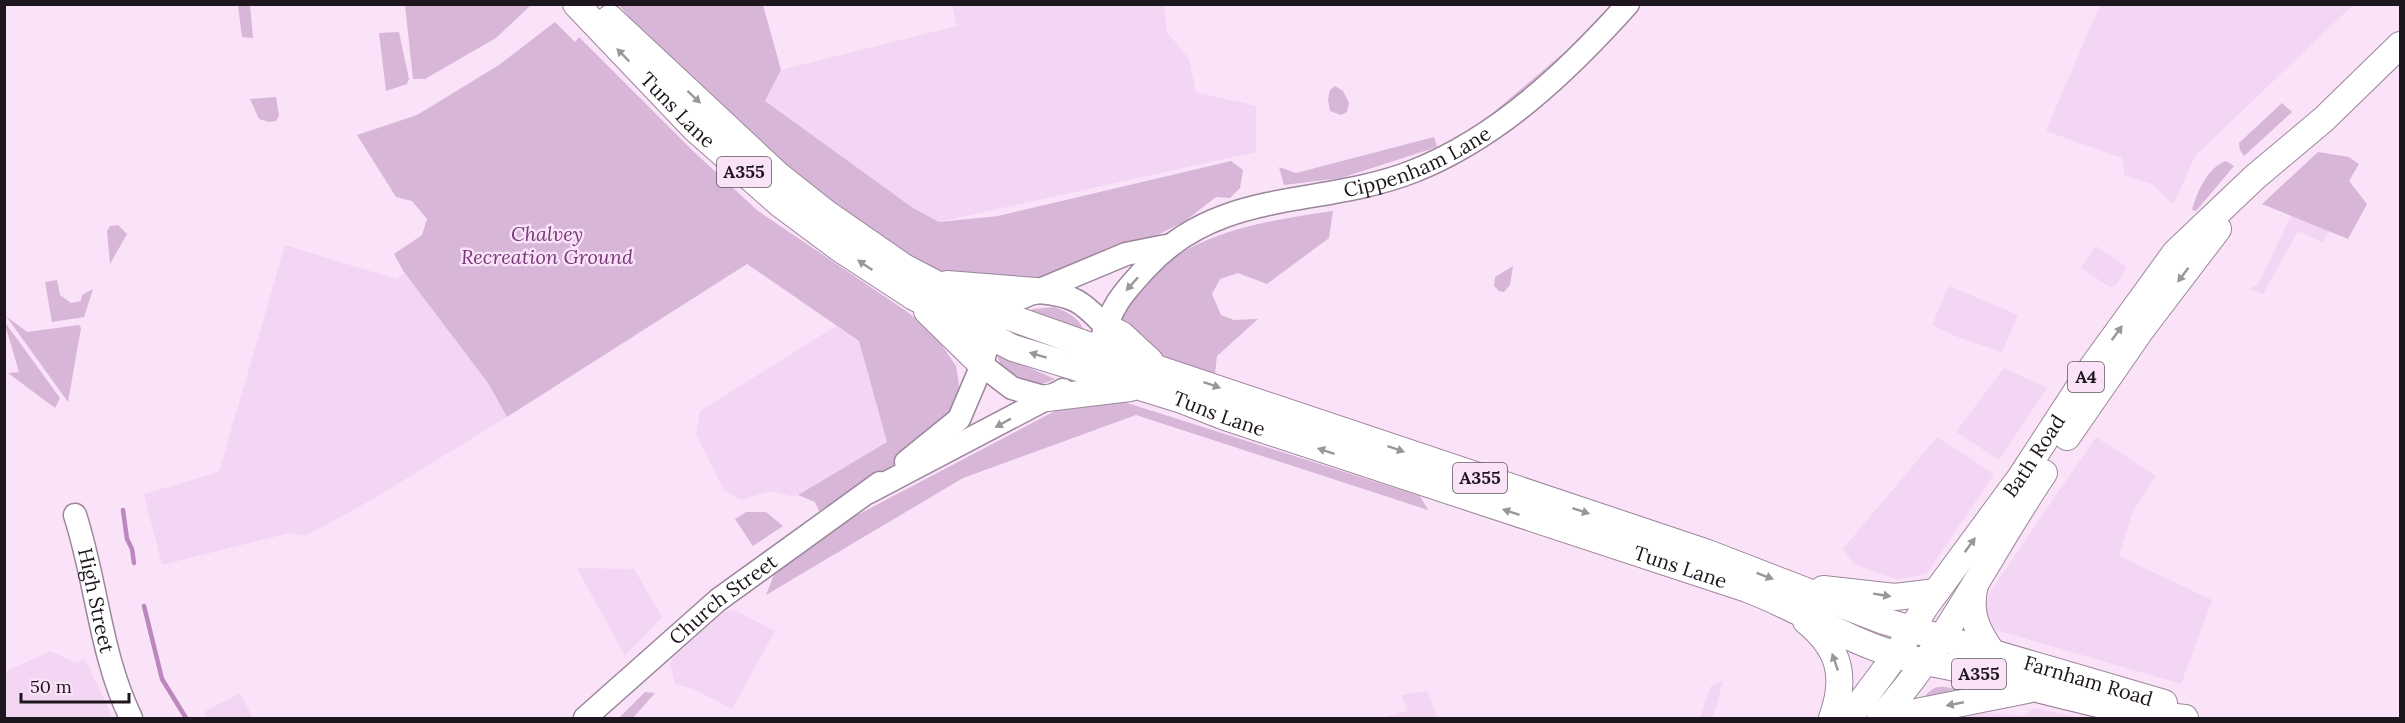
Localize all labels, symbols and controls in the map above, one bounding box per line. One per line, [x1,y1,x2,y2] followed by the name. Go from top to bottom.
[617,48,631,62] one-way arrow
[635,67,721,153] street label: Tuns Lane
[687,90,702,104] one-way arrow
[1341,120,1495,202] street label: Cippenham Lane
[717,157,771,187] road number: A355
[461,221,634,269] park label: Chalvey Recreation Ground
[857,260,873,271] one-way arrow
[2176,267,2189,283] one-way arrow
[1126,276,1139,291] one-way arrow
[2111,325,2123,340] one-way arrow
[1029,350,1047,359] one-way arrow
[2068,362,2104,392] road number: A4
[1203,381,1221,391] one-way arrow
[1170,385,1269,441] street label: Tuns Lane
[1997,410,2070,502] street label: Bath Road
[994,417,1011,427] one-way arrow
[1388,445,1406,454] one-way arrow
[1317,446,1335,455] one-way arrow
[1453,463,1507,493] road number: A355
[1502,507,1520,516] one-way arrow
[1572,507,1590,517] one-way arrow
[1964,537,1976,553] one-way arrow
[1631,540,1730,594] street label: Tuns Lane
[73,545,120,656] street label: High Street
[663,548,782,650] street label: Church Street
[1756,571,1774,581] one-way arrow
[1873,591,1892,600] one-way arrow
[2021,650,2156,711] street label: Farnham Road
[1830,653,1840,671] one-way arrow
[1952,659,2006,689] road number: A355
[21,666,129,704] scale bar
[30,675,72,698] text: 50 m
[1945,700,1964,709] one-way arrow

